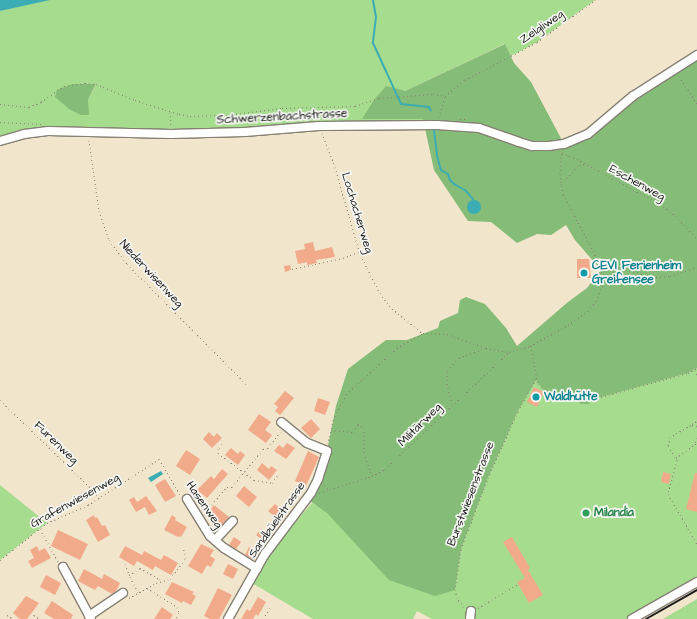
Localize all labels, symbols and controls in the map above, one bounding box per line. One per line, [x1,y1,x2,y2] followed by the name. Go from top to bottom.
[517,7,567,47] street label: Zelgliweg
[216,106,348,128] street label: Schwerzenbachstrasse
[607,162,667,204] street label: Eschenweg
[338,171,376,255] street label: Lochacherweg
[116,237,186,311] street label: Niederwisenweg
[592,259,681,287] place label: CEVI Ferienheim Greifensee
[579,268,589,278] marker: CEVI Ferienheim Greifensee
[544,390,598,404] place label: Waldhütte
[531,392,541,402] marker: Waldhütte
[395,400,445,450] street label: Militärweg
[31,418,81,468] street label: Furenweg
[444,440,498,548] street label: Burstwiesenstrasse
[28,471,122,531] street label: Grafenwiesenweg
[183,479,225,531] street label: Hasenweg
[245,479,309,561] street label: Sandbüelstrasse
[594,506,634,520] place label: Milandia
[581,508,591,518] marker: Milandia

